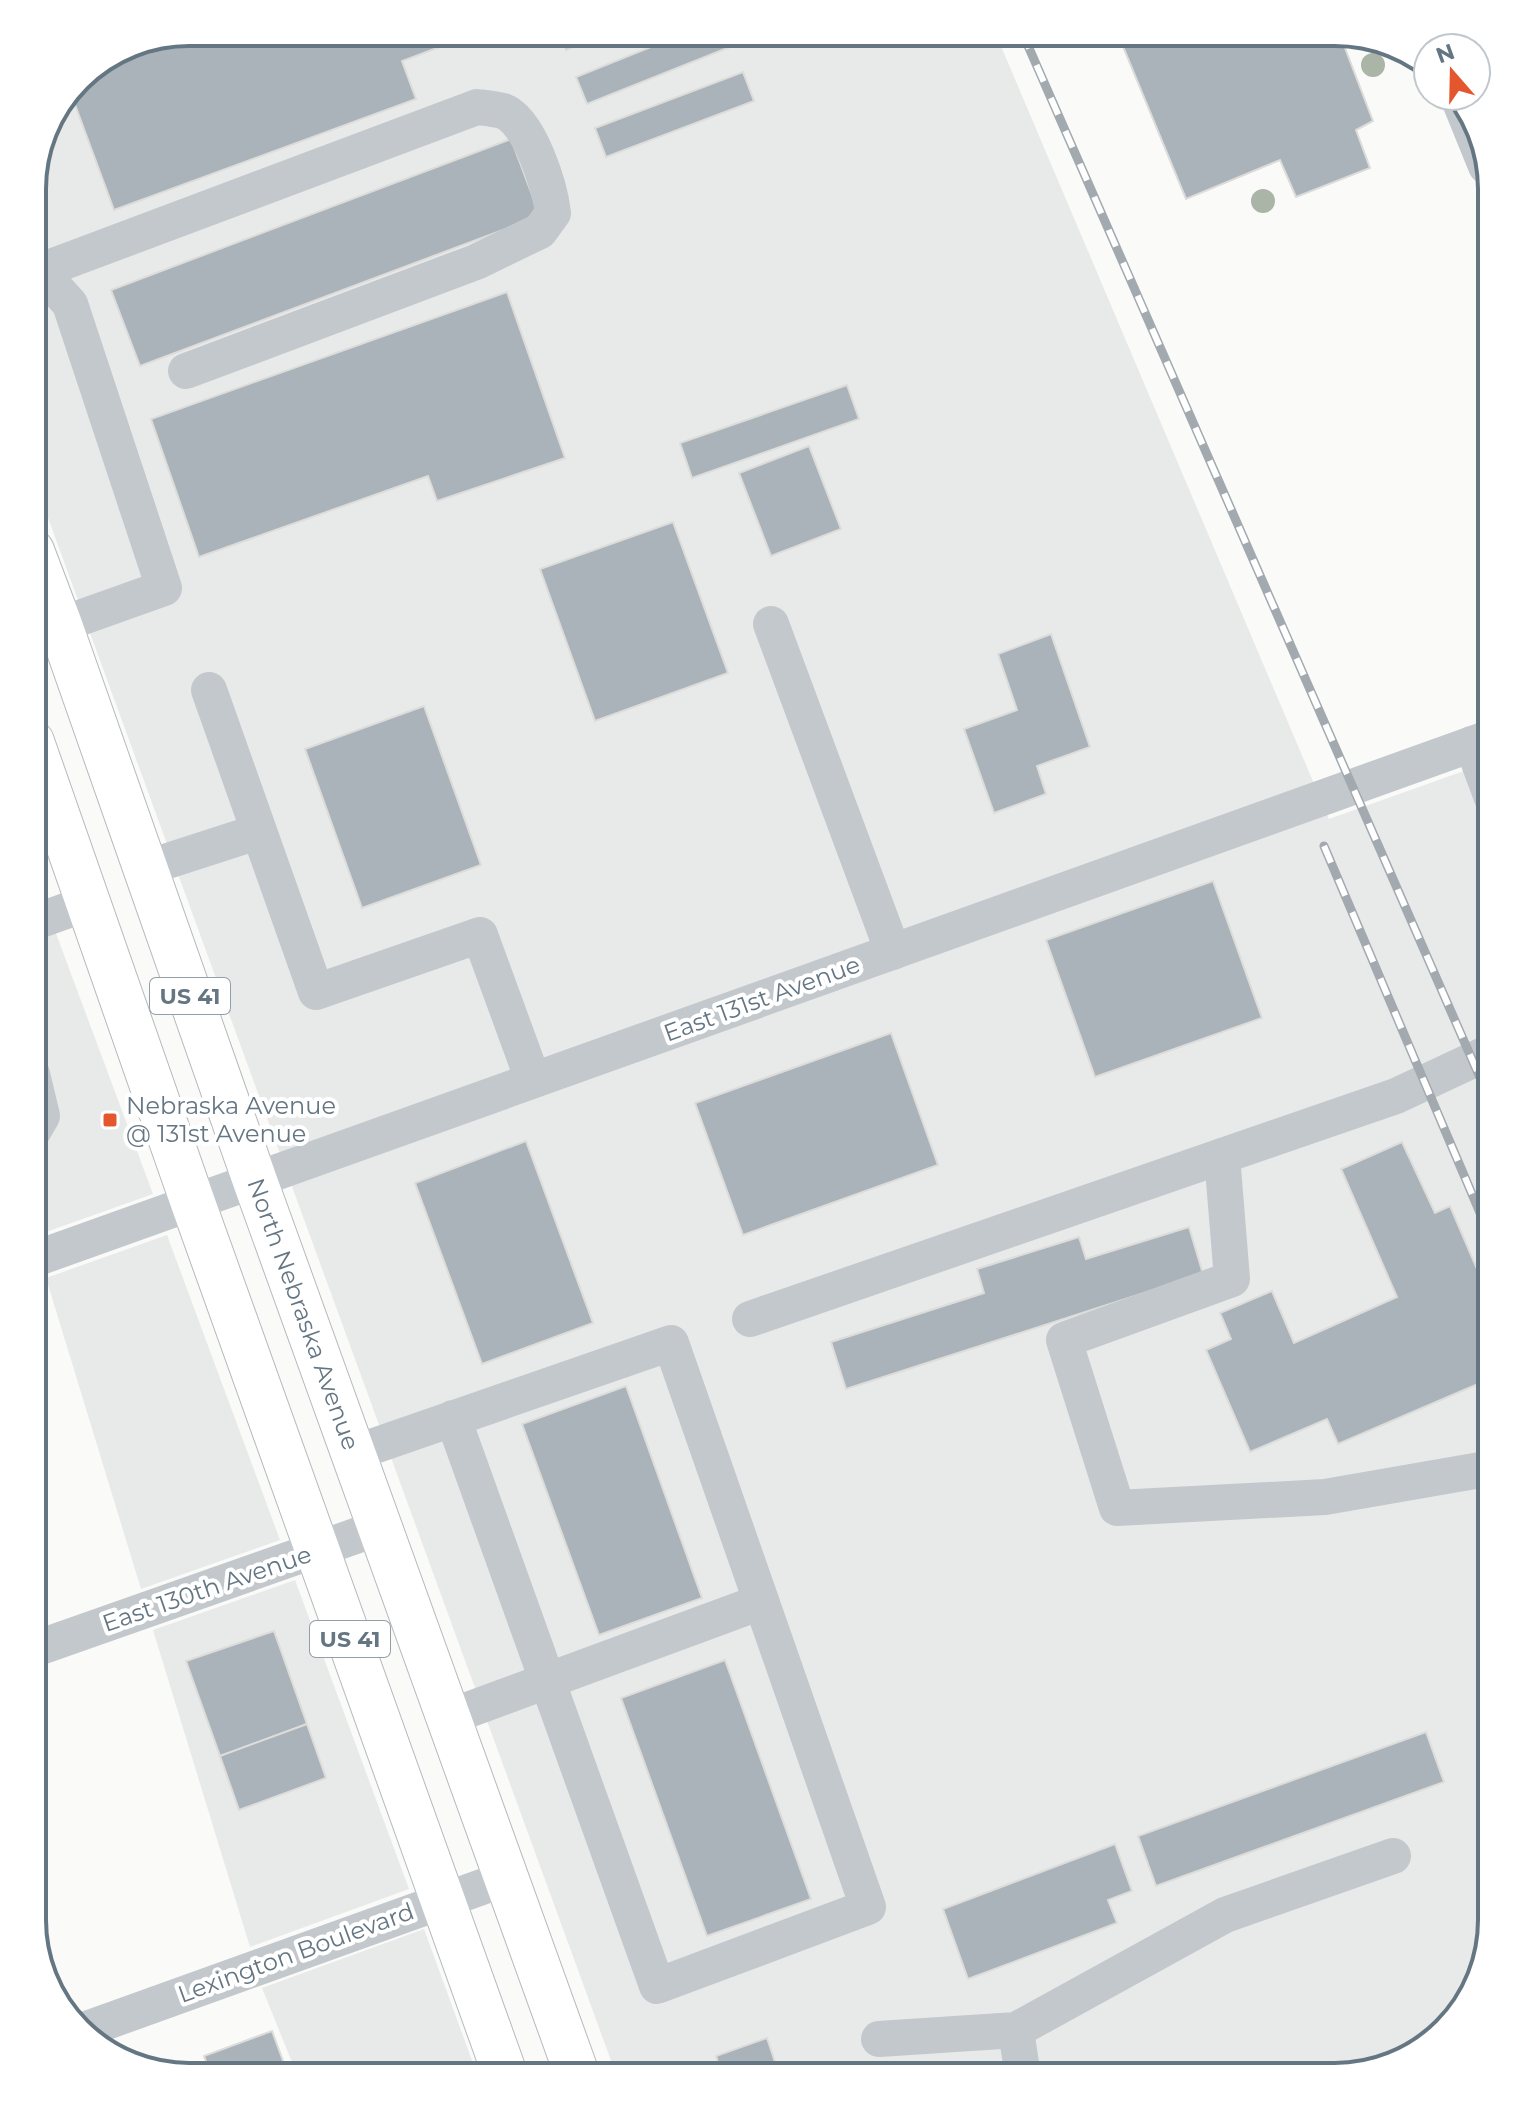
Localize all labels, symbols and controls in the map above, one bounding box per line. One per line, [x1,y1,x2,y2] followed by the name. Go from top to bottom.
[1412,32,1492,112] north arrow
[1432,38,1458,69] text: N
[660,950,864,1048] street label: East 131st Avenue
[150,978,230,1014] road number: US 41
[126,1091,336,1148] place label: Nebraska Avenue @ 131st Avenue
[101,1111,119,1129] marker: Nebraska Avenue @ 131st Avenue
[241,1174,366,1454] street label: North Nebraska Avenue
[99,1539,315,1638] street label: East 130th Avenue
[310,1621,390,1657] road number: US 41
[174,1896,418,2009] street label: Lexington Boulevard

